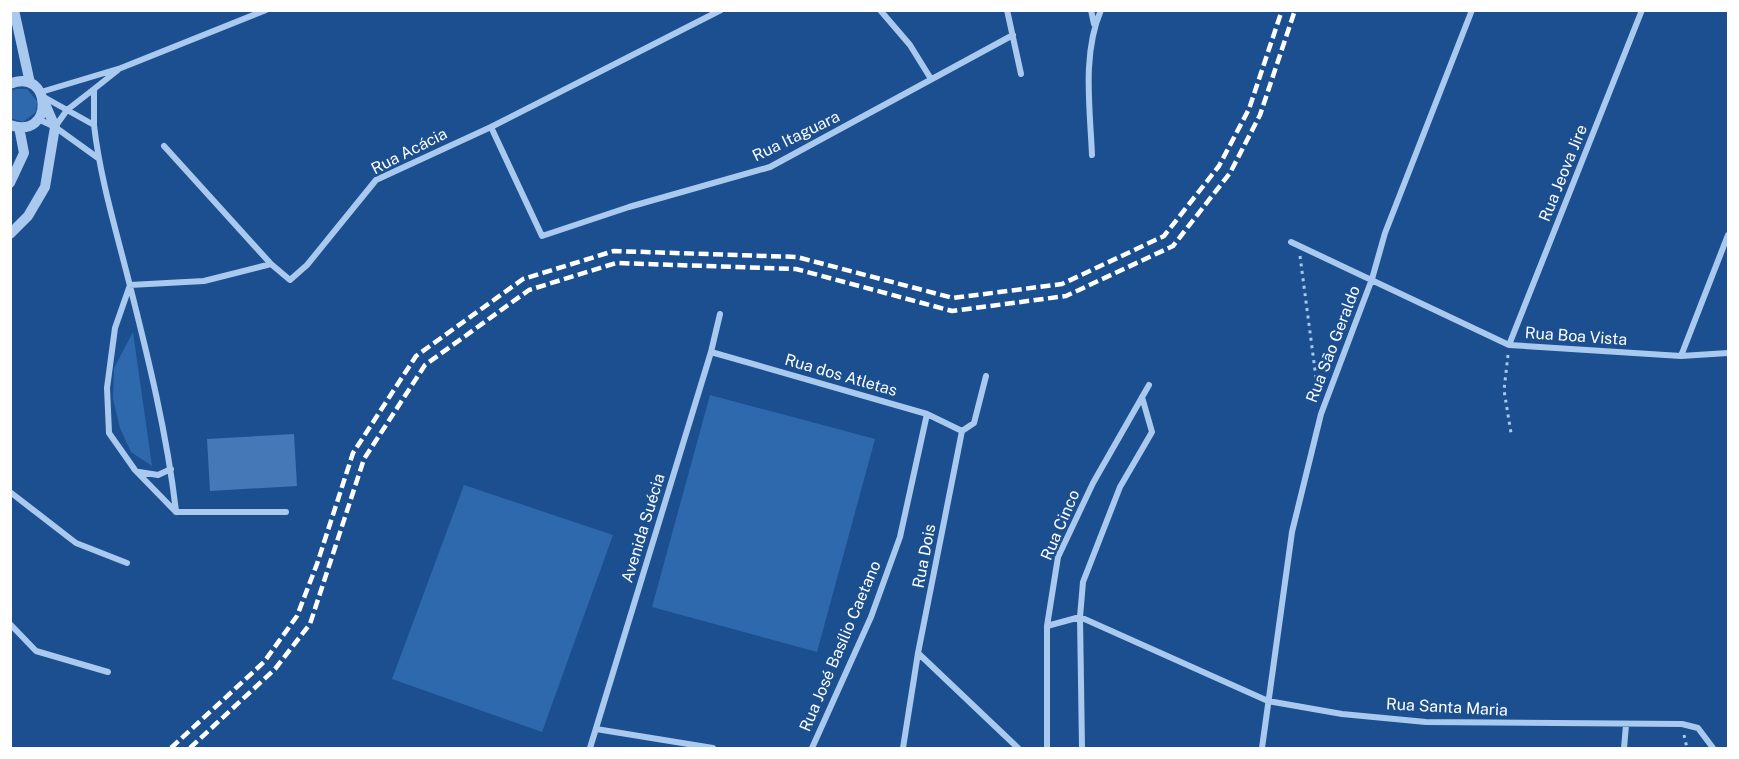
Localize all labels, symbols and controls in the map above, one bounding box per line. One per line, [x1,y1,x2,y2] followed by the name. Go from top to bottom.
[749,107,843,165] street label: Rua Itaguara
[1535,122,1591,224] street label: Rua Jeova Jire
[368,124,450,178] street label: Rua Acácia
[1302,283,1364,405] street label: Rua São Geraldo
[1524,323,1628,349] street label: Rua Boa Vista
[783,350,899,400] street label: Rua dos Atletas
[617,471,669,585] street label: Avenida Suécia
[1037,487,1083,563] street label: Rua Cinco
[908,522,940,590] street label: Rua Dois
[795,558,885,734] street label: Rua José Basílio Caetano
[1386,694,1508,720] street label: Rua Santa Maria

